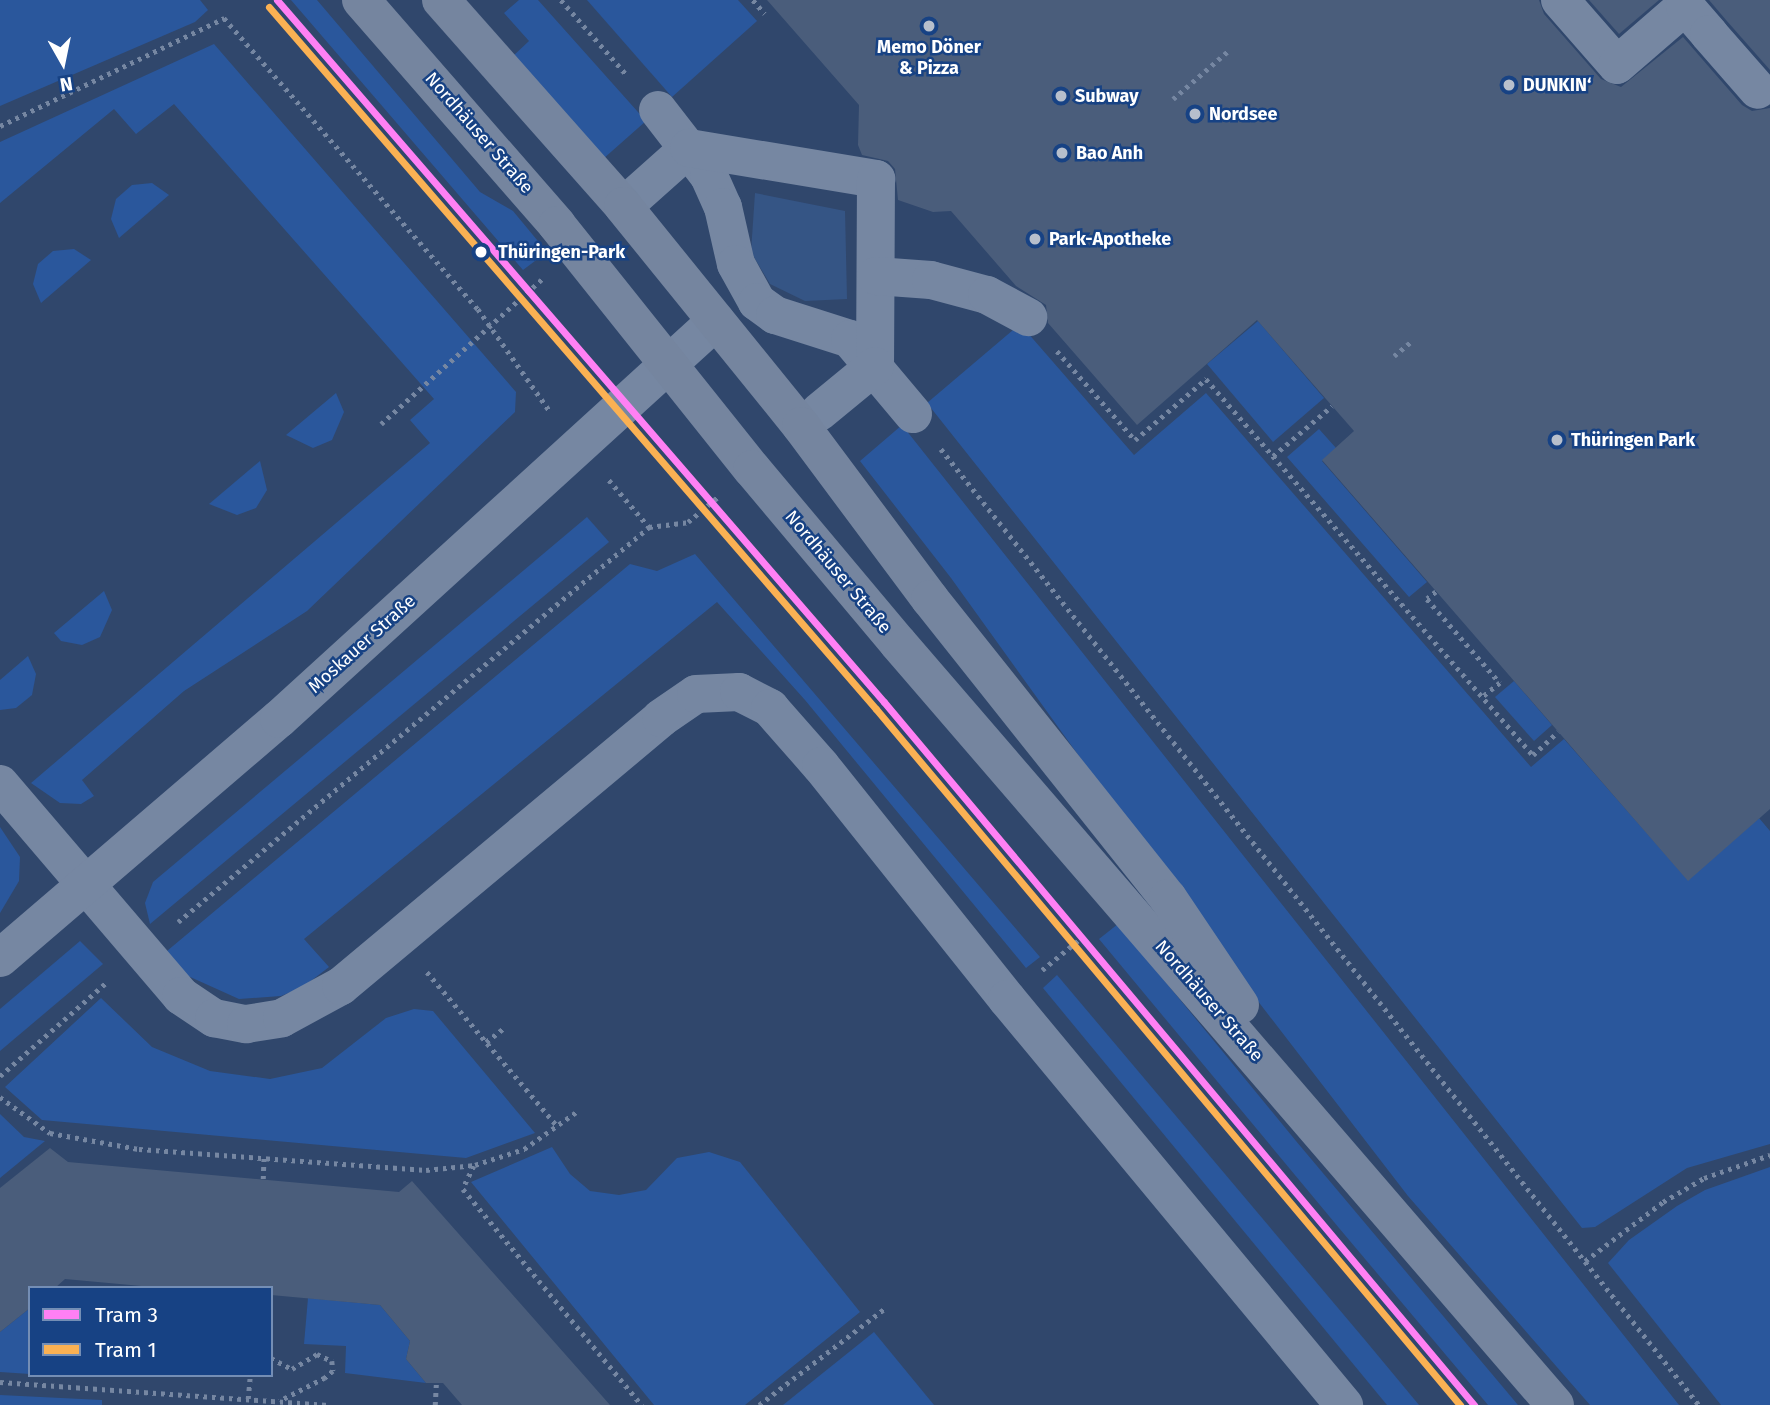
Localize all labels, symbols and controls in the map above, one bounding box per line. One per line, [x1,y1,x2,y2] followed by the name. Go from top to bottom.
[921,18,937,34] marker: Memo Döner & Pizza
[28,28,98,98] north arrow
[877,37,981,80] place label: Memo Döner & Pizza
[420,68,538,198] street label: Nordhäuser Straße
[58,72,74,97] text: N
[1523,74,1591,96] place label: DUNKIN‘
[1501,77,1517,93] marker: DUNKIN‘
[1075,85,1138,107] place label: Subway
[1053,88,1069,104] marker: Subway
[1209,103,1277,125] place label: Nordsee
[1187,106,1203,122] marker: Nordsee
[1076,142,1143,164] place label: Bao Anh
[1054,145,1070,161] marker: Bao Anh
[1049,228,1171,250] place label: Park-Apotheke
[1027,231,1043,247] marker: Park-Apotheke
[470,241,492,263] marker: Thüringen-Park
[498,241,625,263] place label: Thüringen-Park
[1571,429,1695,451] place label: Thüringen Park
[1549,432,1565,448] marker: Thüringen Park
[780,506,896,638] street label: Nordhäuser Straße
[304,590,420,698] street label: Moskauer Straße
[1150,936,1268,1066] street label: Nordhäuser Straße
[28,1286,273,1377] legend
[95,1302,158,1328] text: Tram 3
[95,1337,157,1363] text: Tram 1

